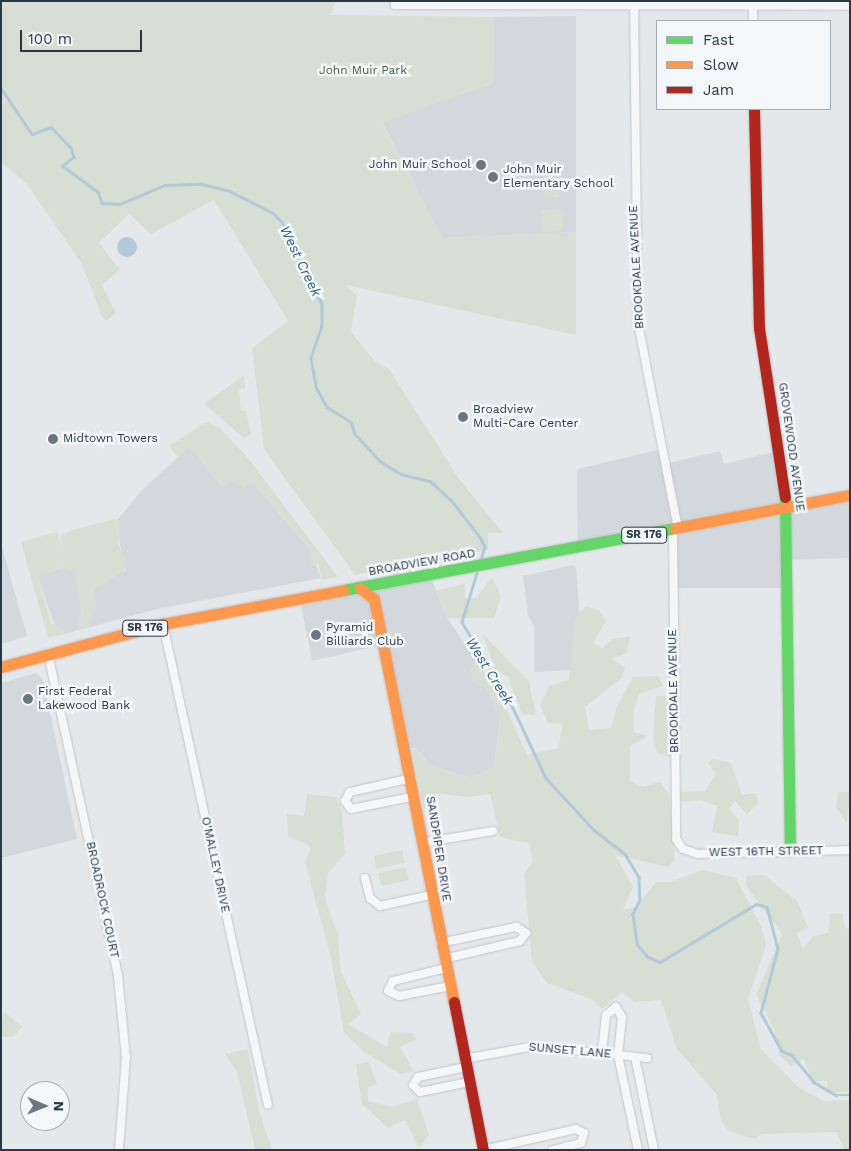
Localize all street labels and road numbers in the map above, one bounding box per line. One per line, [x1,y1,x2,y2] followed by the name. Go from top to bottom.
[627,205,647,329] street label: BROOKDALE AVENUE
[775,381,807,513] street label: GROVEWOOD AVENUE
[620,526,668,544] road number: SR 176
[367,546,477,580] street label: BROADVIEW ROAD
[121,620,169,636] road number: SR 176
[666,629,682,753] street label: BROOKDALE AVENUE
[423,795,453,903] street label: SANDPIPER DRIVE
[198,815,232,915] street label: O'MALLEY DRIVE
[83,840,121,960] street label: BROADROCK COURT
[708,844,824,860] street label: WEST 16TH STREET
[528,1040,612,1062] street label: SUNSET LANE

